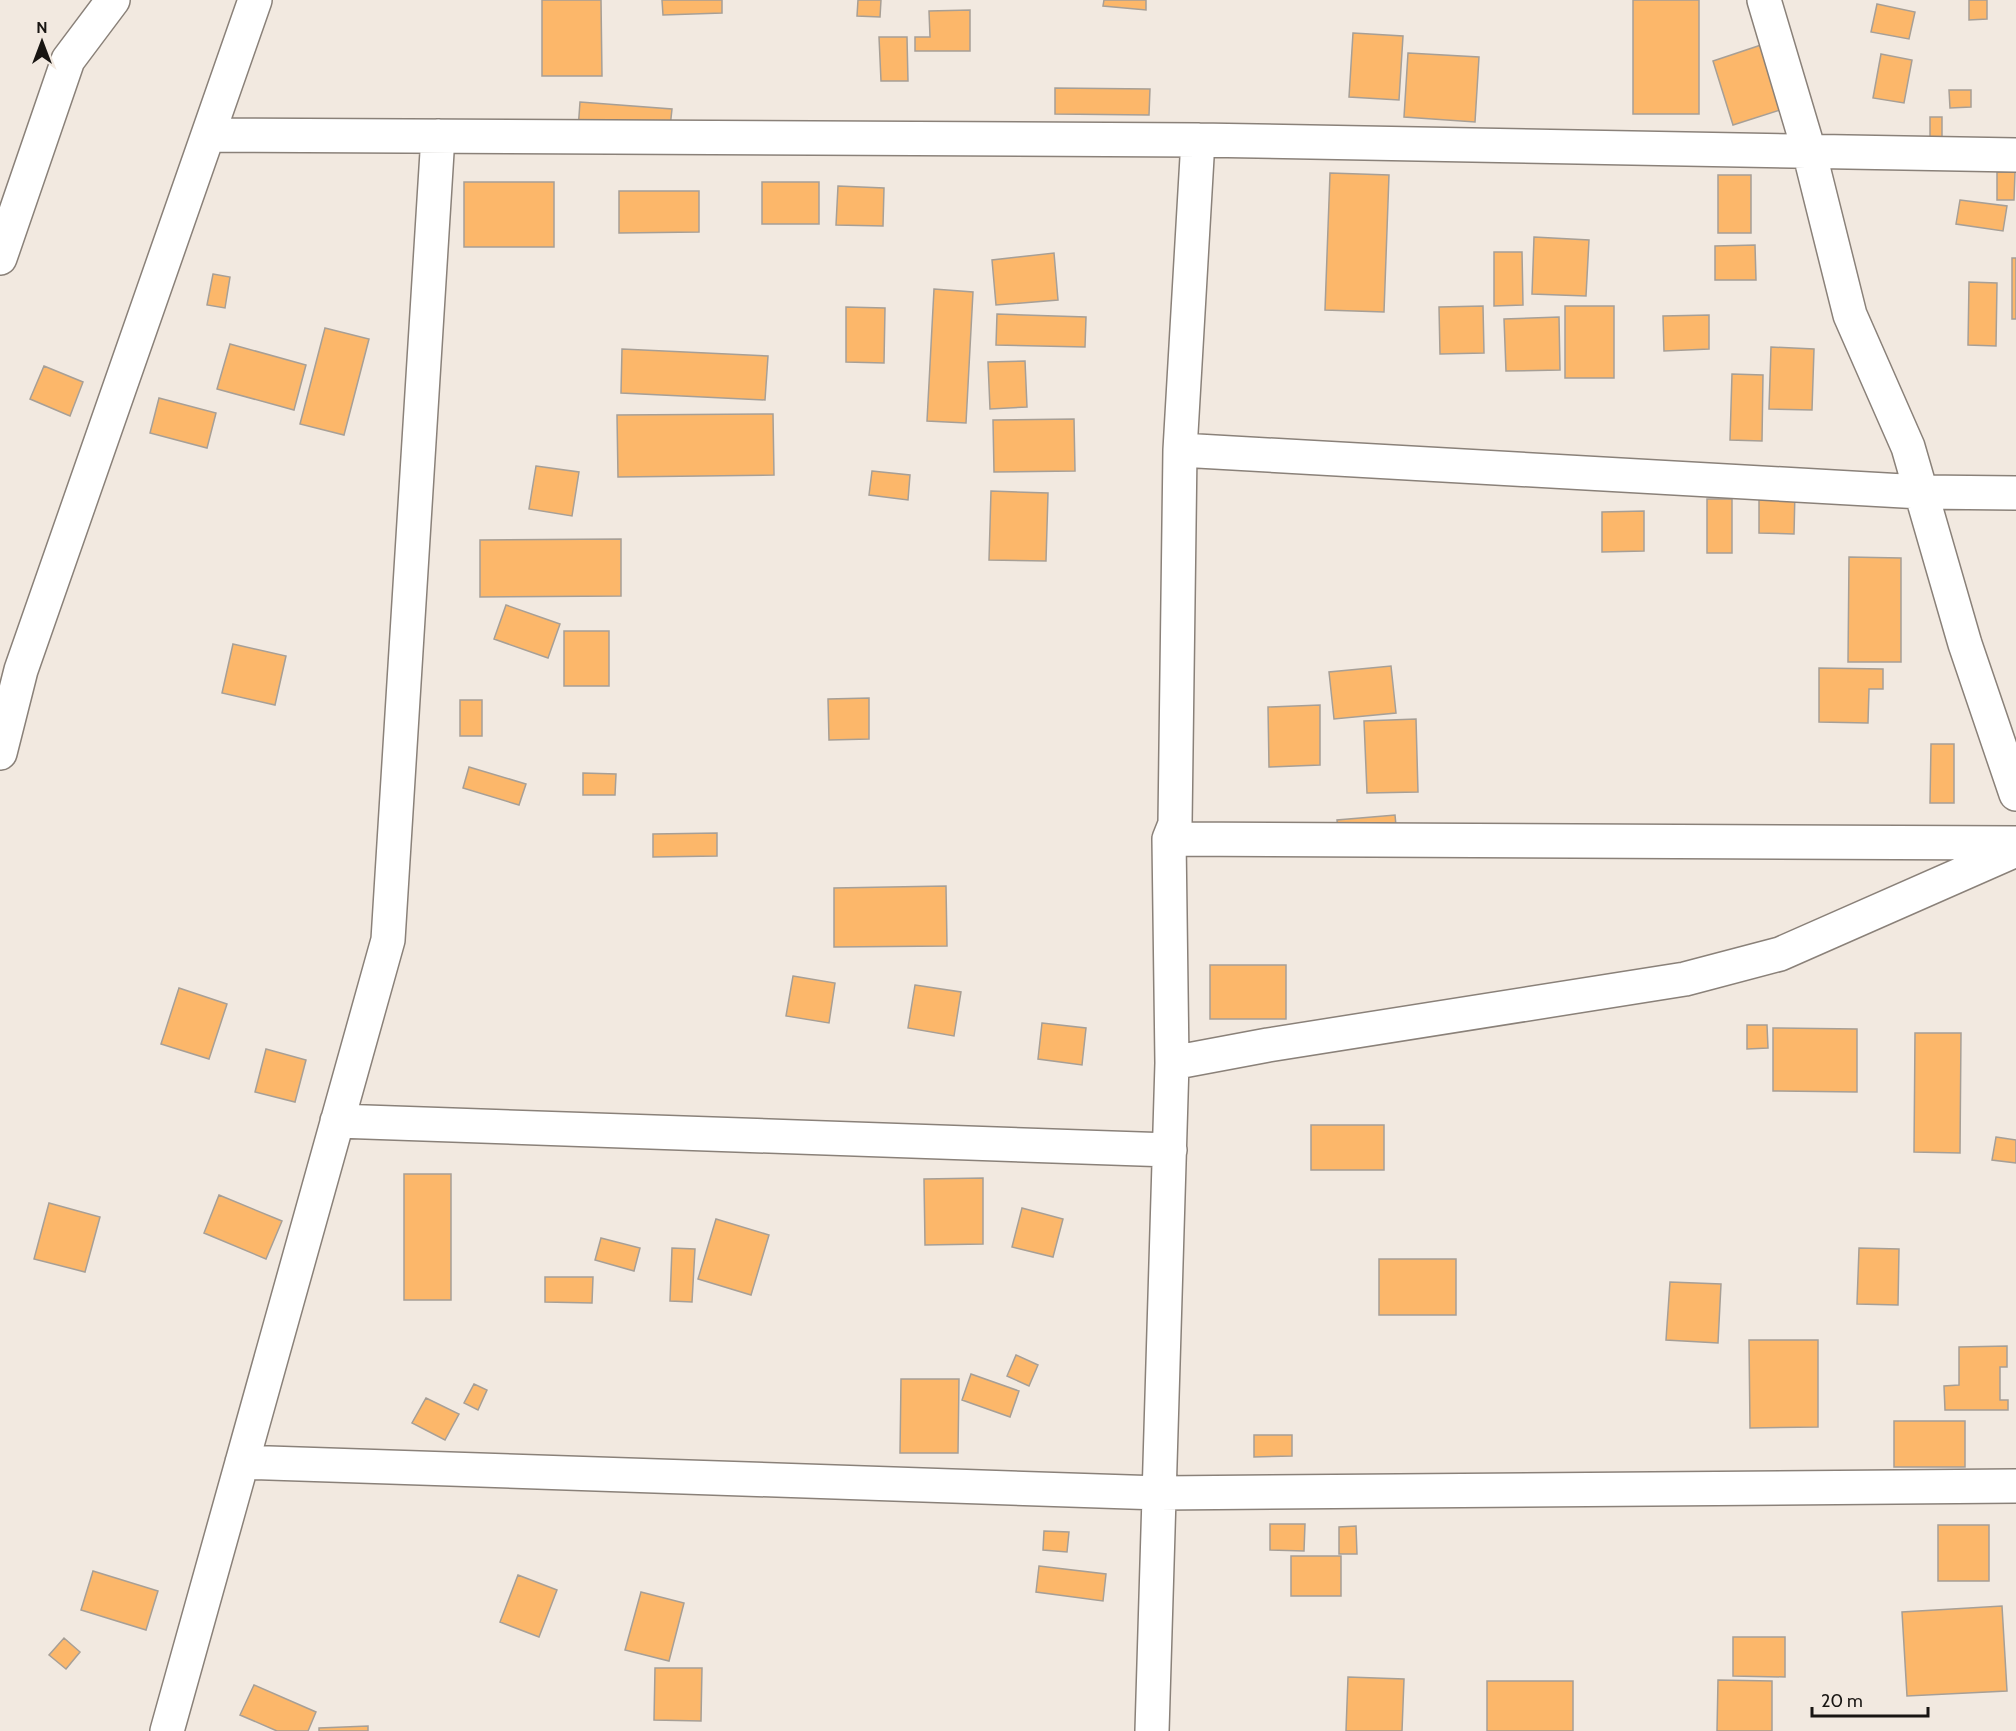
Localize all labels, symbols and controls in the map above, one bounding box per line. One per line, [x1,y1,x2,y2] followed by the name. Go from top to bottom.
[12,12,72,72] north arrow
[36,18,48,37] text: N
[1812,1680,1928,1718] scale bar
[1821,1690,1863,1712] text: 20 m

